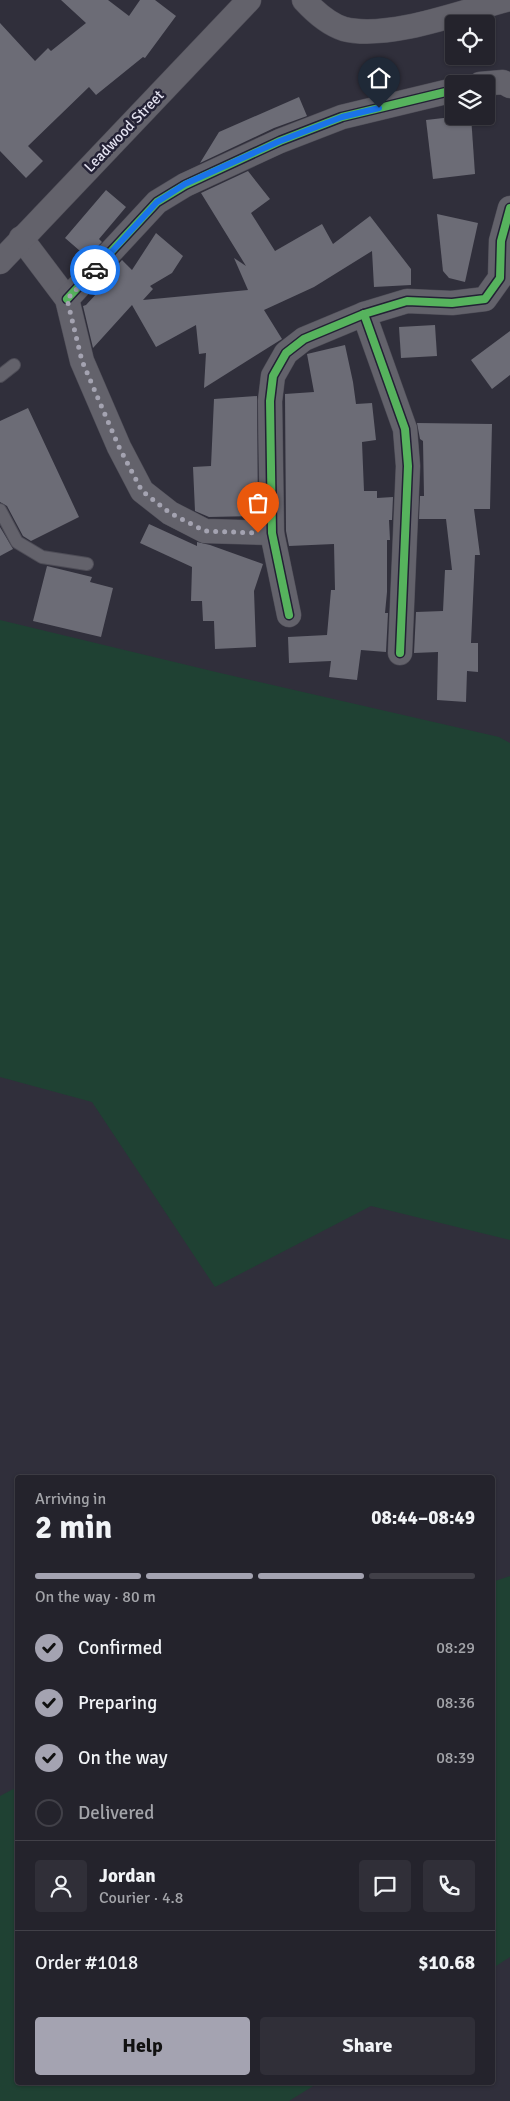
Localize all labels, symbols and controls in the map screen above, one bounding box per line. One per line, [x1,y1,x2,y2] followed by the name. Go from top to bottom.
[445,15,495,125] map controls
[445,15,495,65] button: locate
[358,57,400,108] pin
[365,64,393,92] icon: home
[445,75,495,125] button: layers
[80,86,168,176] street label: Leadwood Street
[70,245,120,295] courier
[81,256,109,284] icon: car
[237,482,279,533] pin
[244,489,272,517] icon: bag
[35,1489,106,1509] text: Arriving in
[371,1506,475,1530] text: 08:44–08:49
[35,1508,112,1547] text: 2 min
[35,1587,156,1607] text: On the way · 80 m
[35,1634,63,1662] icon: check
[78,1636,162,1660] text: Confirmed
[436,1638,475,1658] text: 08:29
[35,1689,63,1717] icon: check
[78,1691,157,1715] text: Preparing
[436,1693,475,1713] text: 08:36
[35,1744,63,1772] icon: check
[78,1746,168,1770] text: On the way
[436,1748,475,1768] text: 08:39
[78,1801,154,1825] text: Delivered
[35,1860,87,1912] button: person
[359,1860,411,1912] button: chat
[423,1860,475,1912] button: phone
[99,1864,156,1888] text: Jordan
[99,1888,183,1908] text: Courier · 4.8
[35,1951,138,1975] text: Order #1018
[418,1951,475,1975] text: $10.68
[35,2017,250,2075] button: Help
[260,2017,475,2075] button: Share

